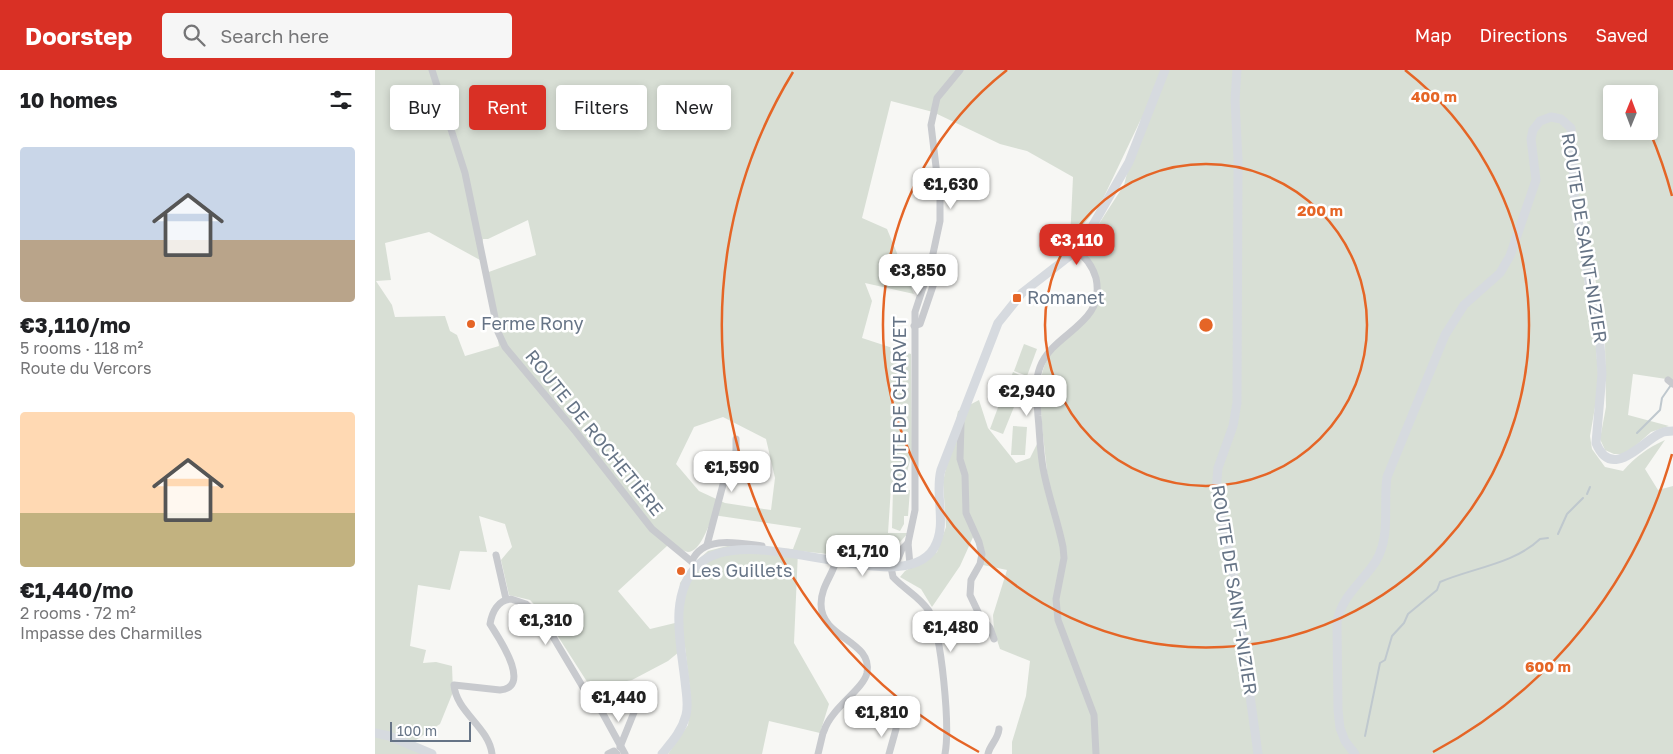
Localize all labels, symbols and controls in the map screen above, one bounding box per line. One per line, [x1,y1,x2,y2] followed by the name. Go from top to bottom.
[162,13,512,58] search box
[25,21,132,50] text: Doorstep
[180,21,208,49] icon: search
[220,24,329,47] text: Search here
[1415,24,1451,46] text: Map
[1479,24,1567,46] text: Directions
[1595,24,1648,46] text: Saved
[390,85,459,130] chip: Buy
[469,85,546,130] chip: Rent
[556,85,647,130] chip: Filters
[657,85,731,130] chip: New
[1603,85,1657,140] north arrow
[1603,85,1658,140] map controls
[327,86,355,114] icon: filters
[20,87,118,113] text: 10 homes
[1411,87,1457,105] text: 400 m
[1557,131,1612,345] street label: ROUTE DE SAINT-NIZIER
[910,168,992,210] pin: €1,630
[924,174,978,194] text: €1,630
[143,180,233,270] icon: home
[1297,201,1343,219] text: 200 m
[1036,224,1118,266] pin: €3,110
[1050,230,1104,250] text: €3,110
[877,254,959,296] pin: €3,850
[890,260,946,280] text: €3,850
[1027,286,1105,308] place label: Romanet
[1011,292,1023,304] marker: Romanet
[20,312,131,338] text: €3,110/mo
[481,312,584,334] place label: Ferme Rony
[888,316,910,494] street label: ROUTE DE CHARVET
[1197,316,1215,334] centre of rings
[465,318,477,330] marker: Ferme Rony
[20,338,143,358] text: 5 rooms · 118 m²
[521,345,668,520] street label: ROUTE DE ROCHETIÈRE
[20,358,151,378] text: Route du Vercors
[986,374,1068,417] pin: €2,940
[999,381,1055,401] text: €2,940
[143,445,233,535] icon: home
[691,450,773,493] pin: €1,590
[705,457,759,477] text: €1,590
[1207,483,1262,697] street label: ROUTE DE SAINT-NIZIER
[822,534,904,577] pin: €1,710
[837,541,889,561] text: €1,710
[691,559,792,581] place label: Les Guillets
[675,565,687,577] marker: Les Guillets
[20,577,133,603] text: €1,440/mo
[20,603,136,623] text: 2 rooms · 72 m²
[505,604,587,646] pin: €1,310
[519,610,573,630] text: €1,310
[910,610,992,653] pin: €1,480
[923,617,979,637] text: €1,480
[20,623,202,643] text: Impasse des Charmilles
[1525,657,1571,675] text: 600 m
[578,680,660,723] pin: €1,440
[591,687,647,707] text: €1,440
[841,696,923,738] pin: €1,810
[855,702,909,722] text: €1,810
[390,719,471,742] scale bar
[397,722,437,739] text: 100 m

